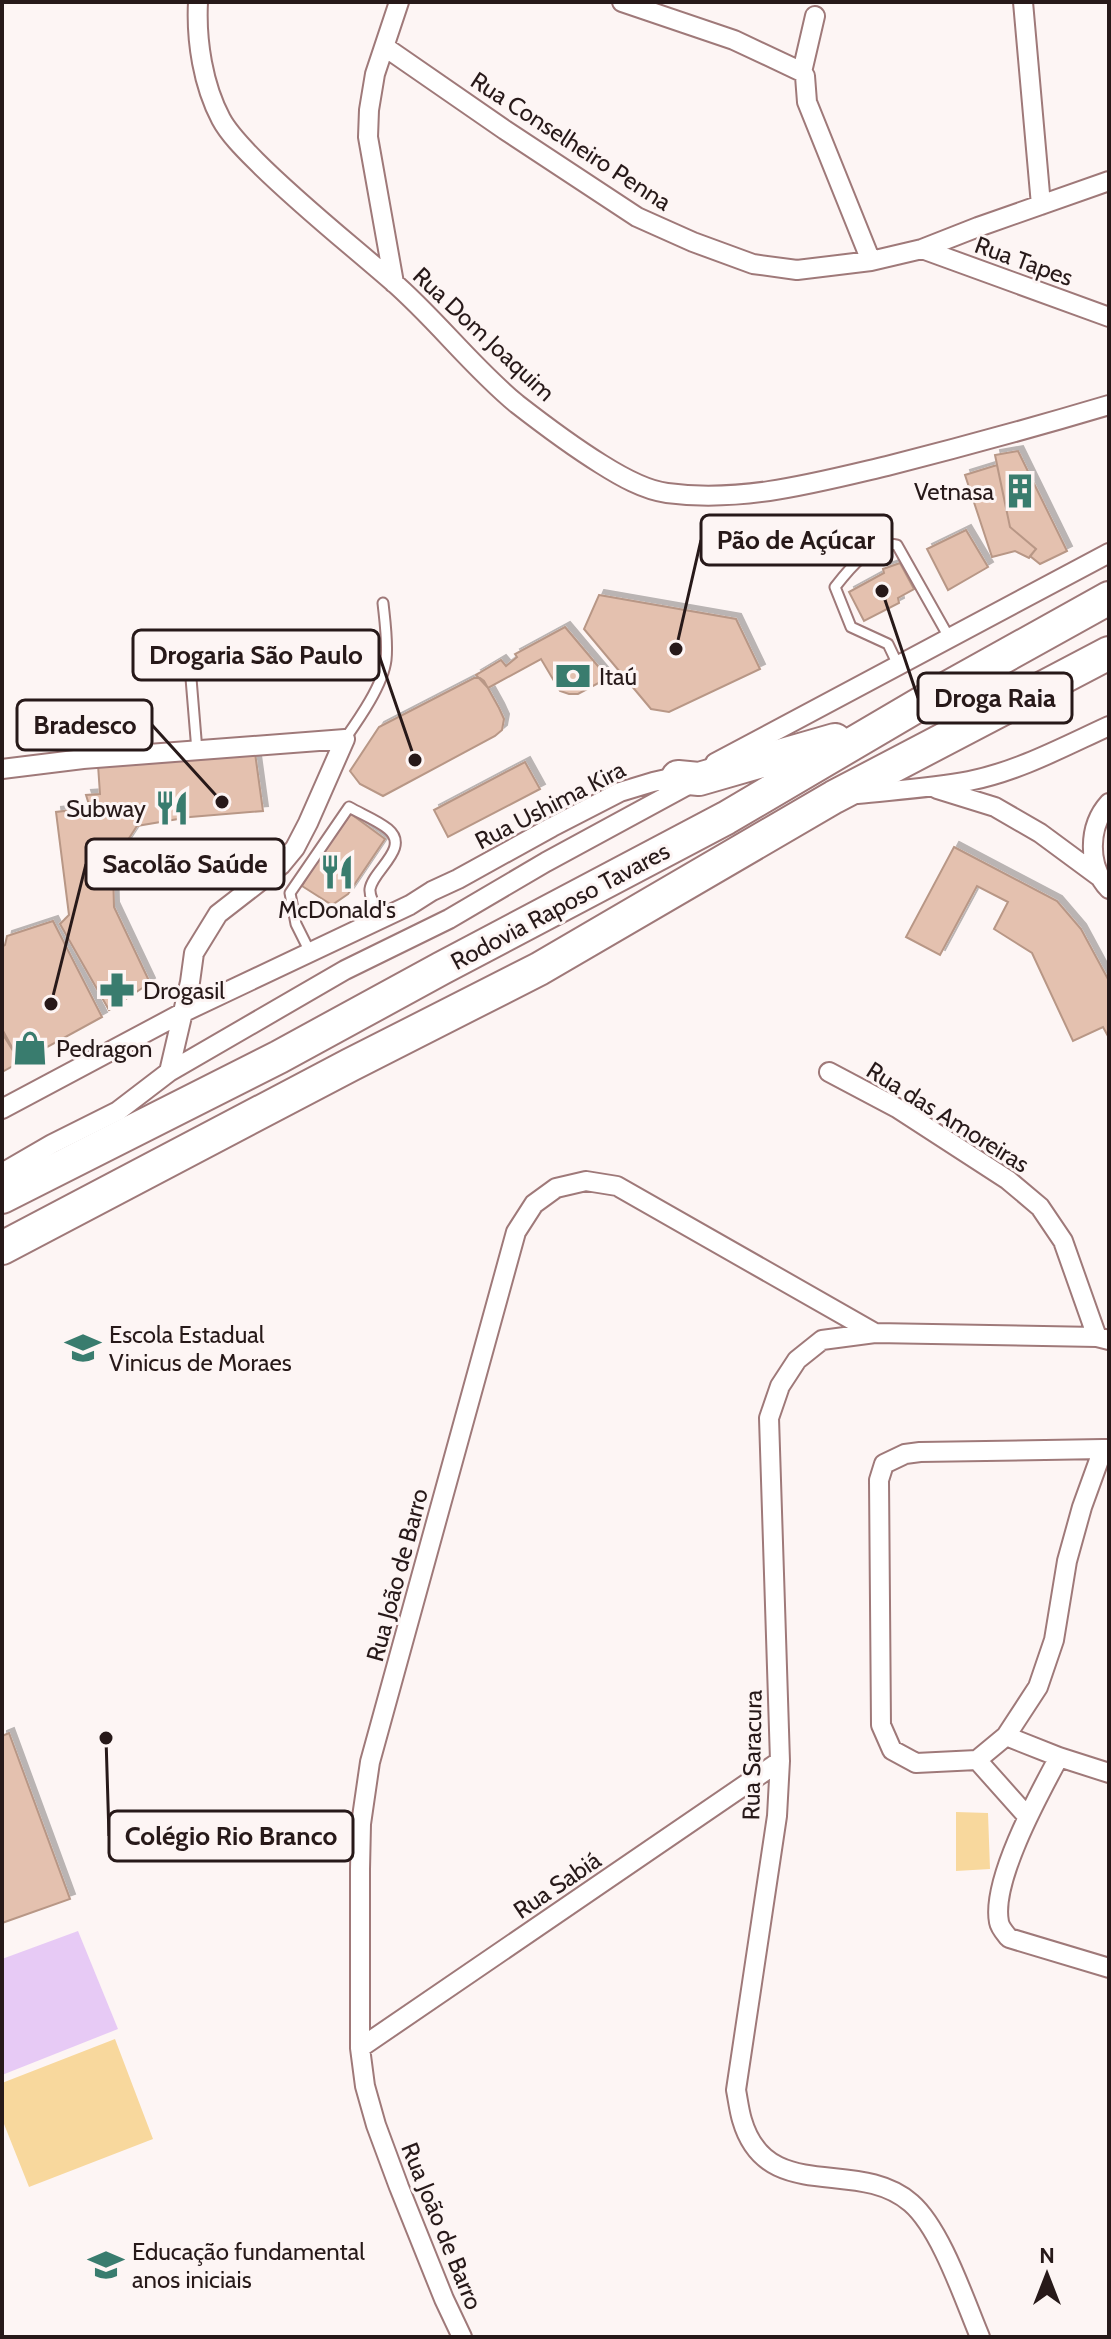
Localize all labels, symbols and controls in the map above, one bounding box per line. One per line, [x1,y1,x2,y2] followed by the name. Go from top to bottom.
[465,65,677,217] street label: Rua Conselheiro Penna
[971,230,1077,292] street label: Rua Tapes
[407,261,561,407] street label: Rua Dom Joaquim
[1001,472,1039,510] building icon: Vetnasa
[914,477,994,506] place label: Vetnasa
[701,515,892,565] callout: Pão de Açúcar
[717,524,876,556] text: Pão de Açúcar
[133,630,379,680] callout: Drogaria São Paulo
[149,639,363,671] text: Drogaria São Paulo
[554,657,592,695] bank icon: Itaú
[599,662,637,691] place label: Itaú
[918,673,1072,723] callout: Droga Raia
[934,682,1056,714] text: Droga Raia
[17,700,152,750] callout: Bradesco
[33,709,137,741] text: Bradesco
[470,754,630,855] street label: Rua Ushima Kira
[153,789,191,827] restaurant icon: Subway
[66,794,146,823] place label: Subway
[446,836,674,976] street label: Rodovia Raposo Tavares
[86,839,284,889] callout: Sacolão Saúde
[102,848,268,880] text: Sacolão Saúde
[318,853,356,891] restaurant icon: McDonald's
[278,895,396,924] place label: McDonald's
[98,971,136,1009] pharmacy icon: Drogasil
[143,976,225,1005] place label: Drogasil
[11,1029,49,1067] shop icon: Pedragon
[56,1034,153,1063] place label: Pedragon
[861,1055,1035,1179] street label: Rua das Amoreiras
[109,1320,292,1377] place label: Escola Estadual Vinicus de Moraes
[64,1329,102,1367] school or university icon: Escola Estadual Vinicus de Moraes
[360,1485,434,1665] street label: Rua João de Barro
[736,1689,768,1821] street label: Rua Saracura
[109,1811,353,1861] callout: Colégio Rio Branco
[125,1820,337,1852] text: Colégio Rio Branco
[508,1845,607,1925] street label: Rua Sabiá
[395,2138,489,2314] street label: Rua João de Barro
[1007,2235,1087,2315] north arrow
[132,2237,365,2294] place label: Educação fundamental anos iniciais
[1039,2242,1055,2269] text: N
[87,2246,125,2284] school or university icon: Educação fundamental anos iniciais

